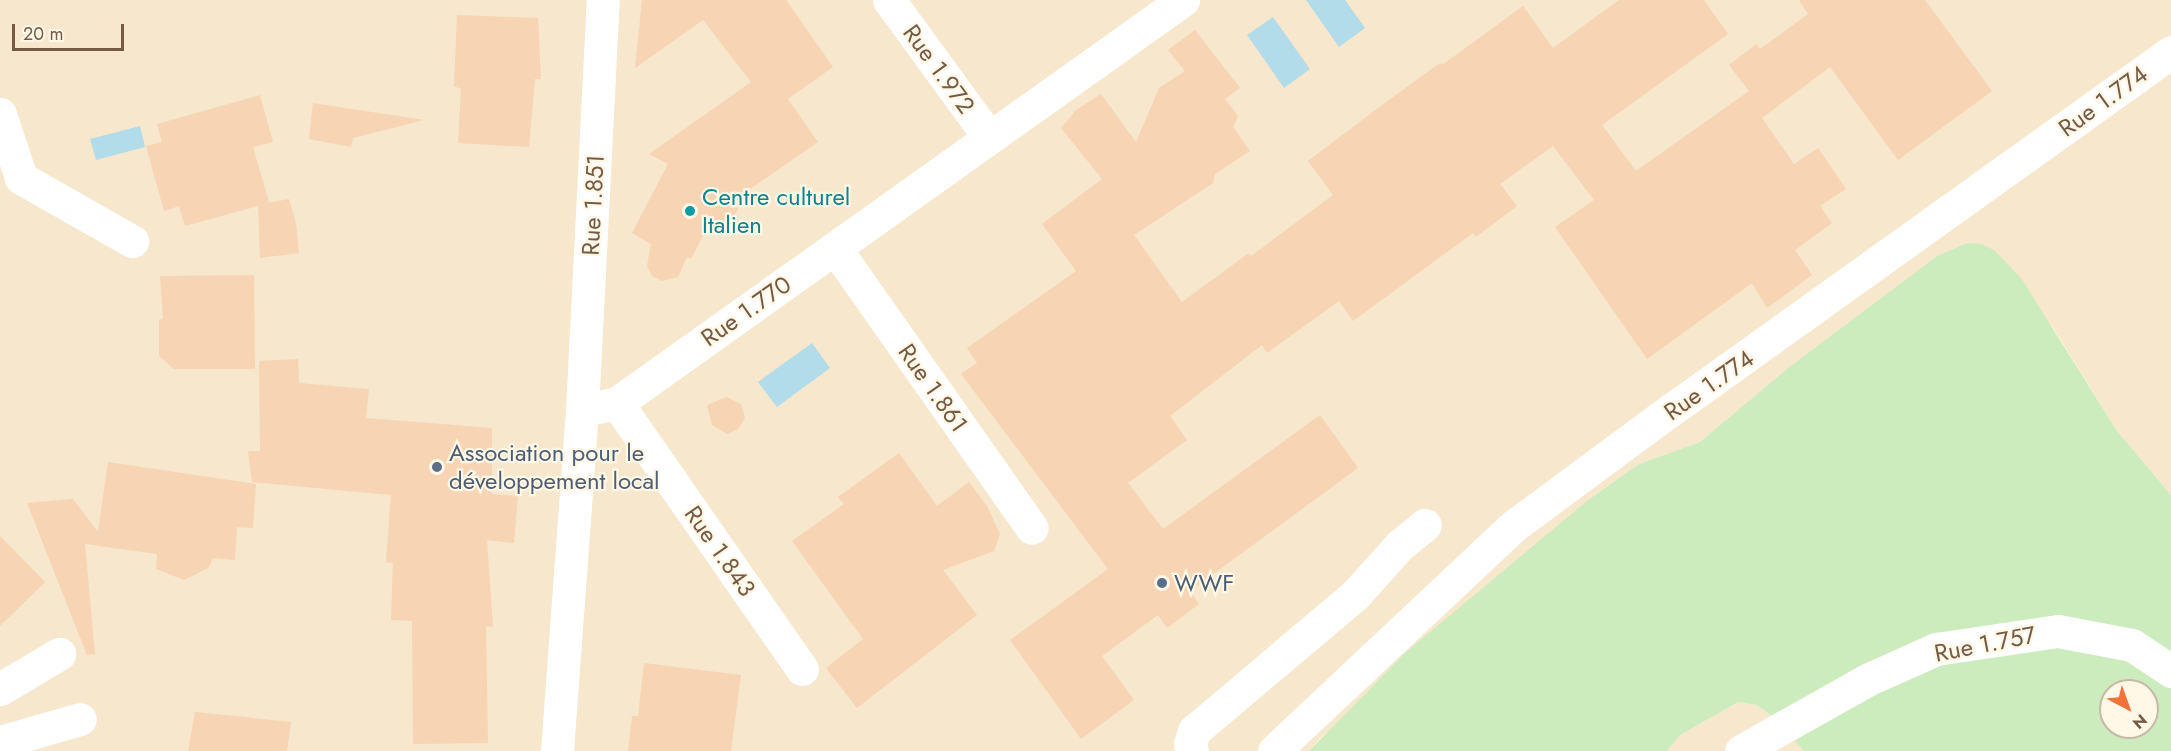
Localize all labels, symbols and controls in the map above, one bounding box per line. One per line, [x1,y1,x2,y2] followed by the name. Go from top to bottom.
[15,12,128,50] scale bar
[897,19,981,119] street label: Rue 1.972
[23,21,63,47] text: 20 m
[2053,59,2153,143] street label: Rue 1.774
[576,154,610,256] street label: Rue 1.851
[702,183,850,239] place label: Centre culturel Italien
[683,204,697,218] marker: Centre culturel Italien
[695,270,797,352] street label: Rue 1.770
[892,338,974,438] street label: Rue 1.861
[1659,344,1759,426] street label: Rue 1.774
[449,439,660,495] place label: Association pour le développement local
[430,460,444,474] marker: Association pour le développement local
[678,500,762,602] street label: Rue 1.843
[1174,569,1234,597] place label: WWF
[1155,576,1169,590] marker: WWF
[1932,620,2038,668] street label: Rue 1.757
[2099,679,2159,739] north arrow
[2127,709,2152,734] text: N

